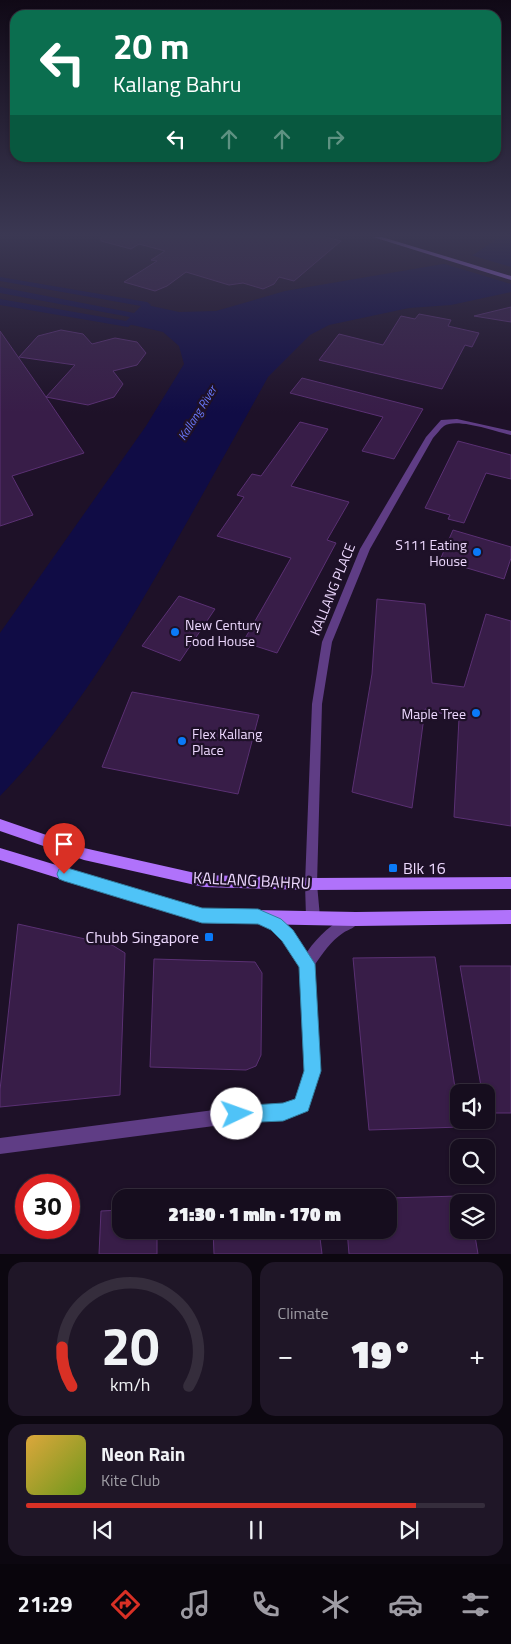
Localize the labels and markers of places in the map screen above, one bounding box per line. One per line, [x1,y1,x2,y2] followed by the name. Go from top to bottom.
[395,534,467,571] place label: S111 Eating House
[471,546,483,558] marker: S111 Eating House
[185,614,261,651] place label: New Century Food House
[169,626,181,638] marker: New Century Food House
[401,703,466,724] place label: Maple Tree
[470,707,482,719] marker: Maple Tree
[192,723,262,760] place label: Flex Kallang Place
[176,735,188,747] marker: Flex Kallang Place
[43,823,85,874] pin
[403,856,446,880] place label: Blk 16
[387,862,399,874] marker: Blk 16
[86,925,199,949] place label: Chubb Singapore
[203,931,215,943] marker: Chubb Singapore

